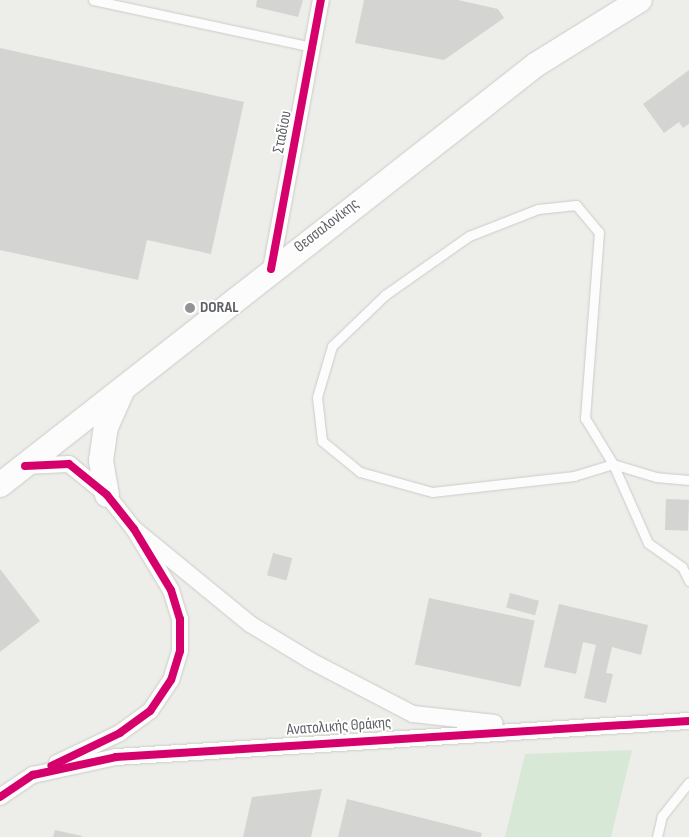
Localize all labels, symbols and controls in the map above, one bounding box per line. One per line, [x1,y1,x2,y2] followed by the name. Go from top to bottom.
[269,109,297,155] street label: Σταδίου
[291,195,363,257] street label: Θεσσαλονίκης
[200,298,238,318] place label: DORAL
[184,302,196,314] marker: DORAL
[286,714,392,740] street label: Ανατολικής Θράκης

